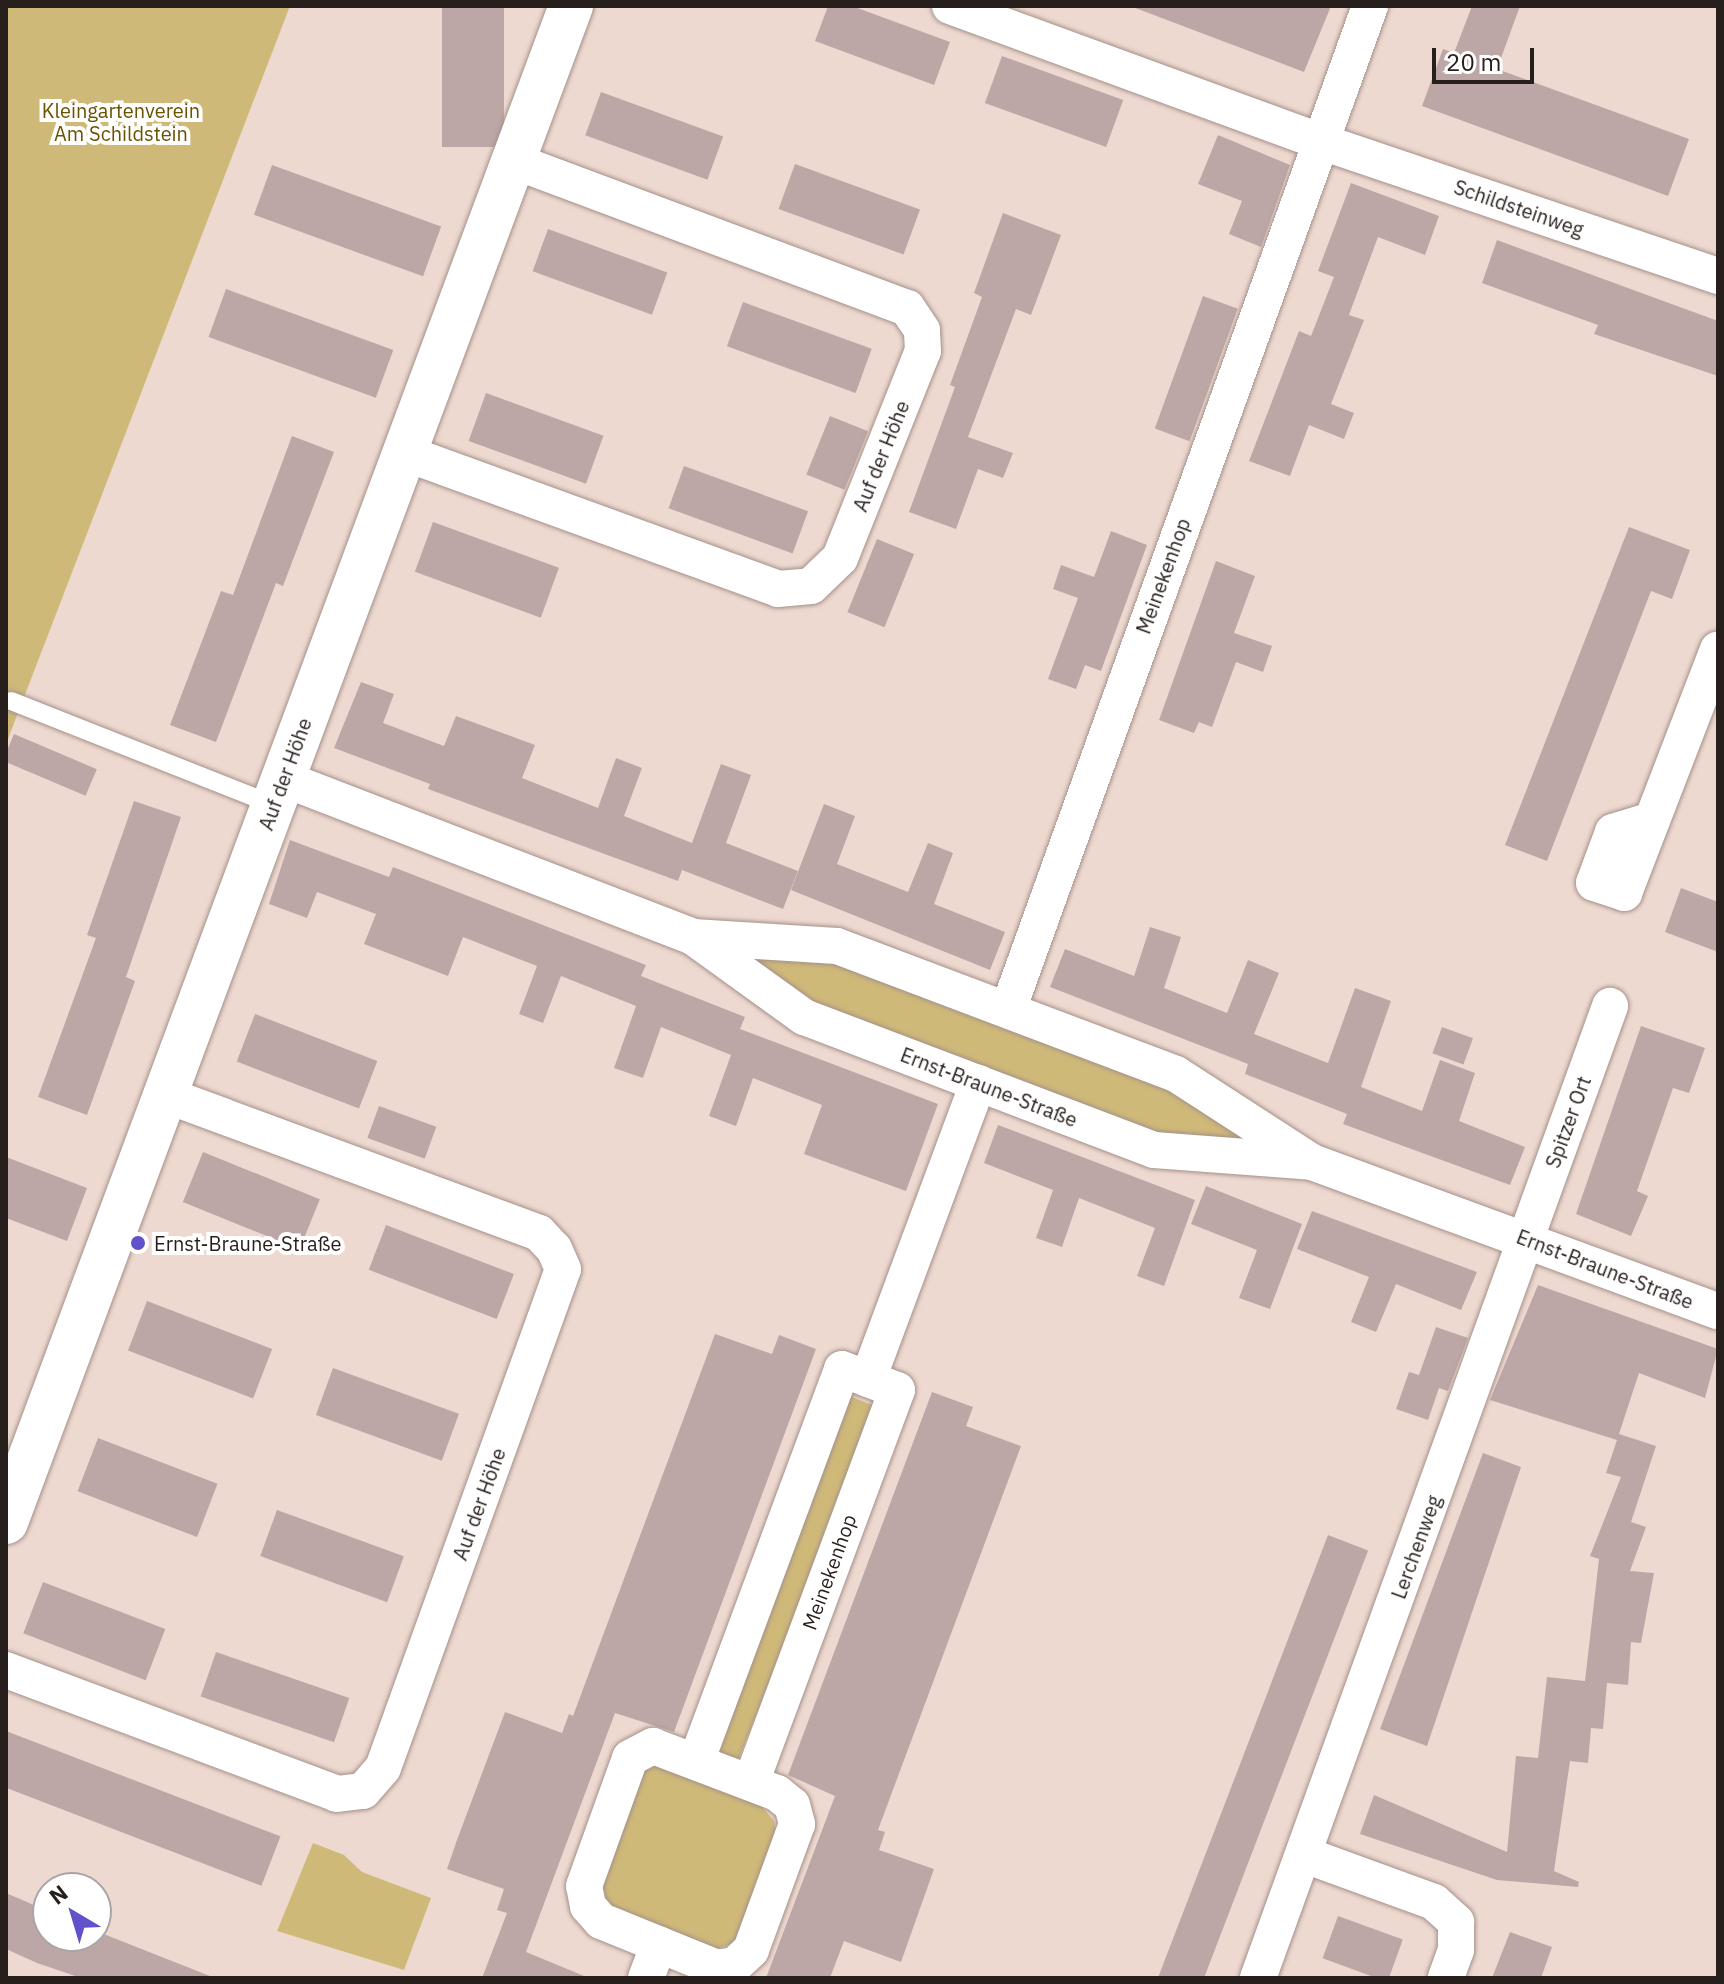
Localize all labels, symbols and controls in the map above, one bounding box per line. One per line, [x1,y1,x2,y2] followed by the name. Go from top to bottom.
[1436,32,1538,82] scale bar
[1446,46,1501,78] text: 20 m
[42,99,200,146] park label: Kleingartenverein Am Schildstein
[1451,175,1587,241] street label: Schildsteinweg
[848,397,914,515] street label: Auf der Höhe
[1131,515,1195,637] street label: Meinekenhop
[254,715,316,833] street label: Auf der Höhe
[897,1042,1081,1132] street label: Ernst-Braune-Straße
[1540,1073,1596,1171] street label: Spitzer Ort
[1513,1224,1697,1314] street label: Ernst-Braune-Straße
[154,1231,341,1255] place label: Ernst-Braune-Straße
[129,1234,147,1252] marker: Ernst-Braune-Straße
[448,1445,510,1563] street label: Auf der Höhe
[1386,1492,1446,1602] street label: Lerchenweg
[797,1511,861,1633] street label: Meinekenhop
[32,1872,112,1952] north arrow
[43,1878,73,1911] text: N

